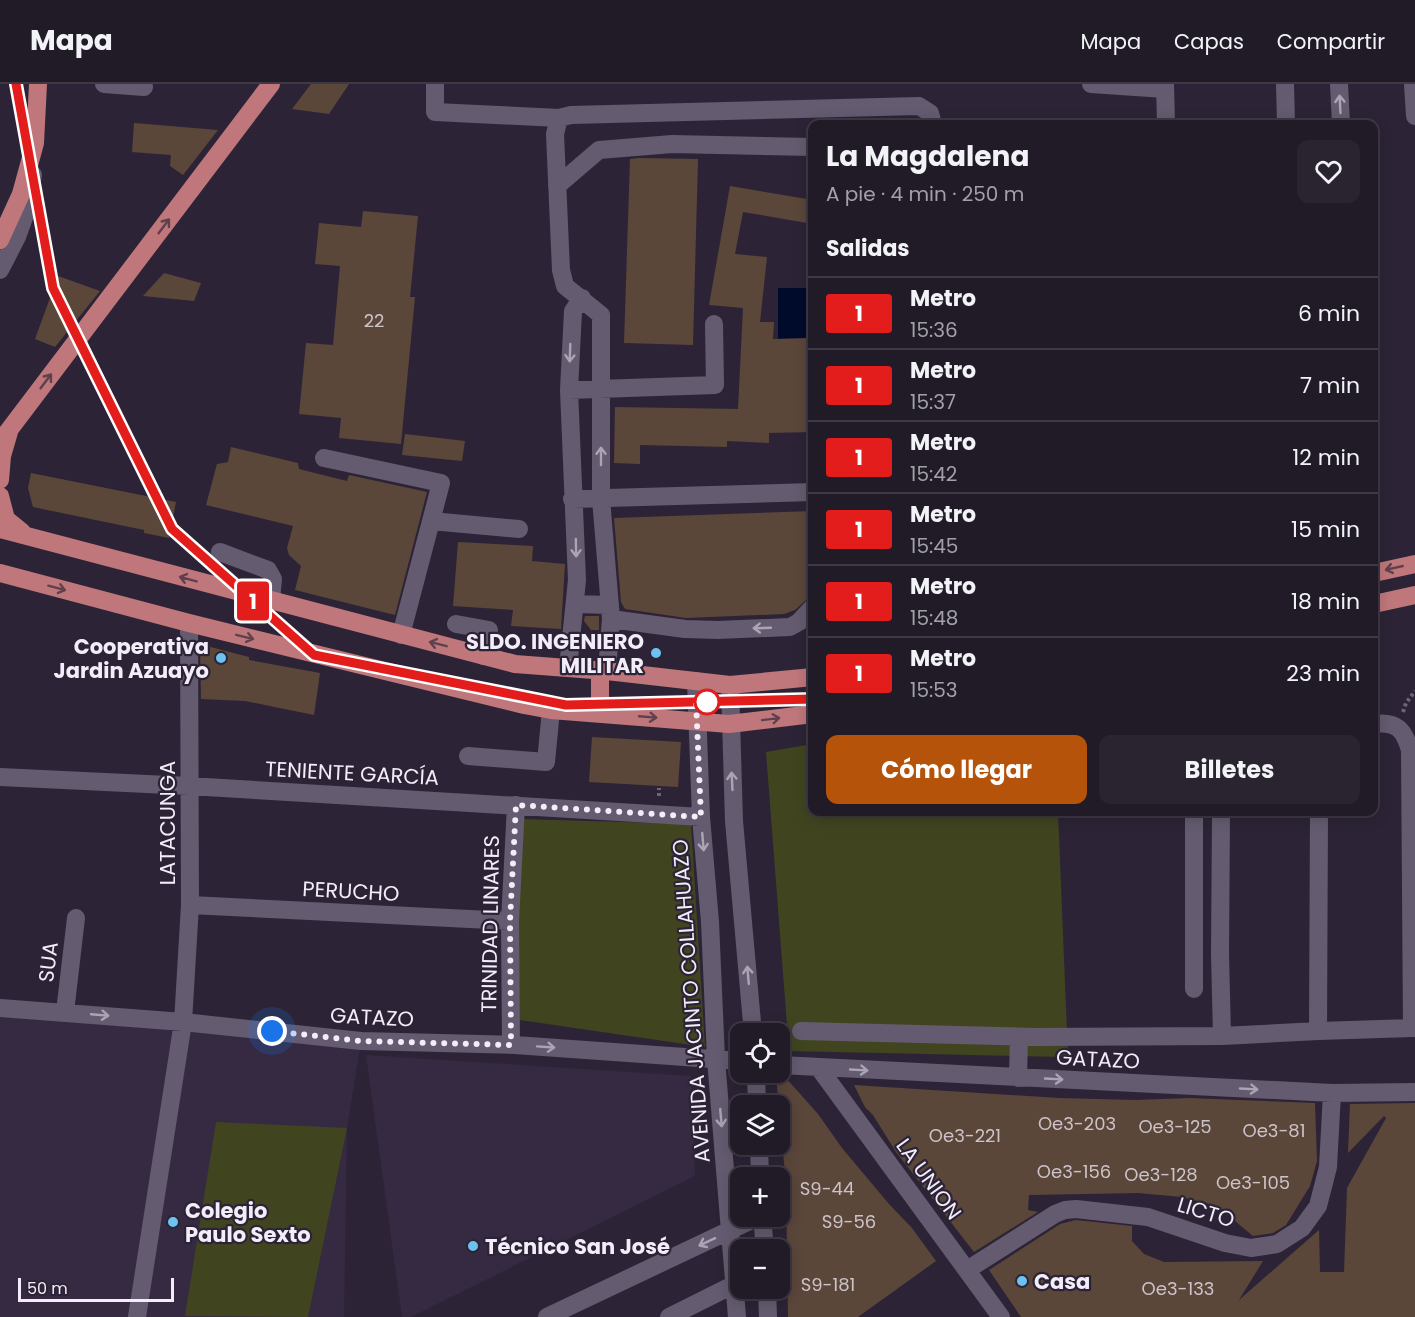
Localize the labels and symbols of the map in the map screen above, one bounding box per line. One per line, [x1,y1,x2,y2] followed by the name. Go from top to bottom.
[1335,95,1346,115] one-way arrow
[157,218,170,234] one-way arrow
[364,308,384,333] house number: 22
[565,343,576,363] one-way arrow
[39,373,52,389] one-way arrow
[595,446,607,466] one-way arrow
[571,537,582,557] one-way arrow
[1385,563,1404,575] one-way arrow
[179,573,198,584] one-way arrow
[234,582,272,620] line badge: 1
[47,583,66,595] one-way arrow
[753,622,773,633] one-way arrow
[466,627,644,680] place label: SLDO. INGENIERO MILITAR
[54,632,209,685] place label: Cooperativa Jardin Azuayo
[236,632,255,644] one-way arrow
[428,638,447,649] one-way arrow
[649,646,663,660] marker: SLDO. INGENIERO MILITAR
[214,651,228,665] marker: Cooperativa Jardin Azuayo
[694,689,720,715] unlabelled marker
[638,712,658,723] one-way arrow
[761,713,781,724] one-way arrow
[264,754,440,792] street label: TENIENTE GARCÍA
[153,761,182,885] street label: LATACUNGA
[727,771,738,791] one-way arrow
[698,832,709,852] one-way arrow
[474,835,506,1013] street label: TRINIDAD LINARES
[665,838,717,1164] street label: AVENIDA JACINTO COLLAHUAZO
[302,874,400,908] street label: PERUCHO
[31,940,65,984] street label: SUA
[742,966,753,986] one-way arrow
[329,1000,415,1034] street label: GATAZO
[90,1010,110,1021] one-way arrow
[257,1016,287,1046] your location
[535,1042,555,1053] one-way arrow
[1055,1042,1141,1076] street label: GATAZO
[849,1064,869,1075] one-way arrow
[1044,1074,1064,1085] one-way arrow
[1238,1083,1258,1094] one-way arrow
[716,1107,727,1127] one-way arrow
[1038,1111,1116,1136] house number: Oe3-203
[1138,1114,1212,1139] house number: Oe3-125
[1243,1118,1305,1143] house number: Oe3-81
[929,1123,1001,1148] house number: Oe3-221
[890,1132,968,1226] street label: LA UNION
[1037,1159,1111,1184] house number: Oe3-156
[1124,1162,1198,1187] house number: Oe3-128
[1216,1170,1290,1195] house number: Oe3-105
[800,1176,854,1201] house number: S9-44
[1174,1190,1238,1234] street label: LICTO
[185,1196,311,1249] place label: Colegio Paulo Sexto
[822,1209,876,1234] house number: S9-56
[166,1215,180,1229] marker: Colegio Paulo Sexto
[485,1232,670,1261] place label: Técnico San José
[699,1236,717,1248] one-way arrow
[466,1239,480,1253] marker: Técnico San José
[1034,1267,1090,1296] place label: Casa
[801,1272,855,1297] house number: S9-181
[1015,1274,1029,1288] marker: Casa
[18,1275,174,1302] scale bar
[1142,1276,1214,1301] house number: Oe3-133

